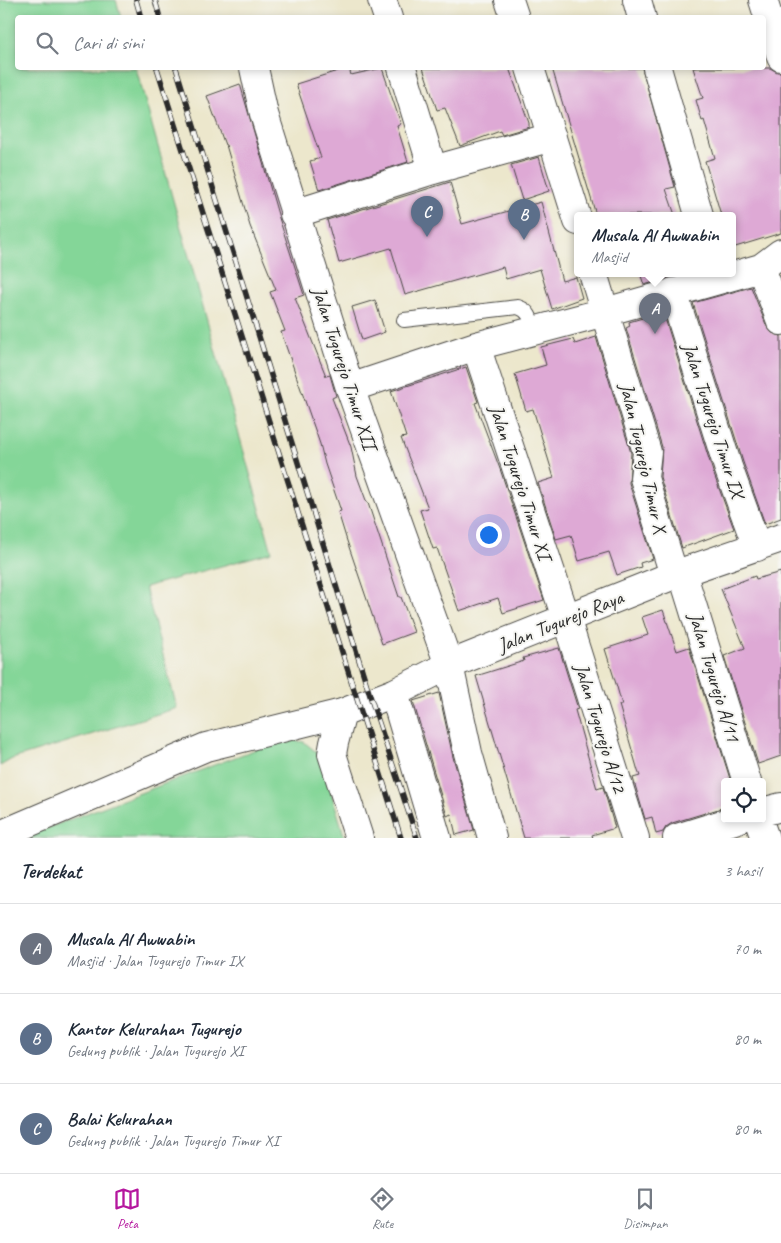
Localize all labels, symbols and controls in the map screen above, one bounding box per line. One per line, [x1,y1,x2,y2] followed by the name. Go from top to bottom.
[15,15,766,70] search box
[33,29,61,57] icon: search
[73,31,143,55] text: Cari di sini
[411,196,443,237] pin: C
[508,199,540,240] pin: B
[574,212,736,277] popup
[591,223,719,247] text: Musala Al Awwabin
[591,247,628,267] text: Masjid
[306,283,384,456] street label: Jalan Tugurejo Timur XII
[639,293,671,334] pin: A
[676,339,751,504] street label: Jalan Tugurejo Timur IX
[614,380,673,537] street label: Jalan Tugurejo Timur X
[483,401,559,567] street label: Jalan Tugurejo Timur XI
[476,522,502,548] your location
[493,584,628,658] street label: Jalan Tugurejo Raya
[683,609,746,746] street label: Jalan Tugurejo A/11
[569,660,633,798] street label: Jalan Tugurejo A/12
[721,778,766,823] map controls
[721,778,766,823] button: locate
[20,858,81,884] text: Terdekat
[724,861,761,881] text: 3 hasil
[67,927,194,951] text: Musala Al Awwabin
[32,939,40,959] text: A
[734,939,761,959] text: 70 m
[67,951,243,971] text: Masjid · Jalan Tugurejo Timur IX
[67,1017,241,1041] text: Kantor Kelurahan Tugurejo
[32,1029,40,1049] text: B
[734,1029,761,1049] text: 80 m
[67,1041,244,1061] text: Gedung publik · Jalan Tugurejo XI
[67,1107,172,1131] text: Balai Kelurahan
[32,1119,40,1139] text: C
[734,1119,761,1139] text: 80 m
[67,1131,279,1151] text: Gedung publik · Jalan Tugurejo Timur XI
[113,1185,141,1232] tab: Peta
[368,1185,396,1232] tab: Rute
[623,1185,668,1232] tab: Disimpan

